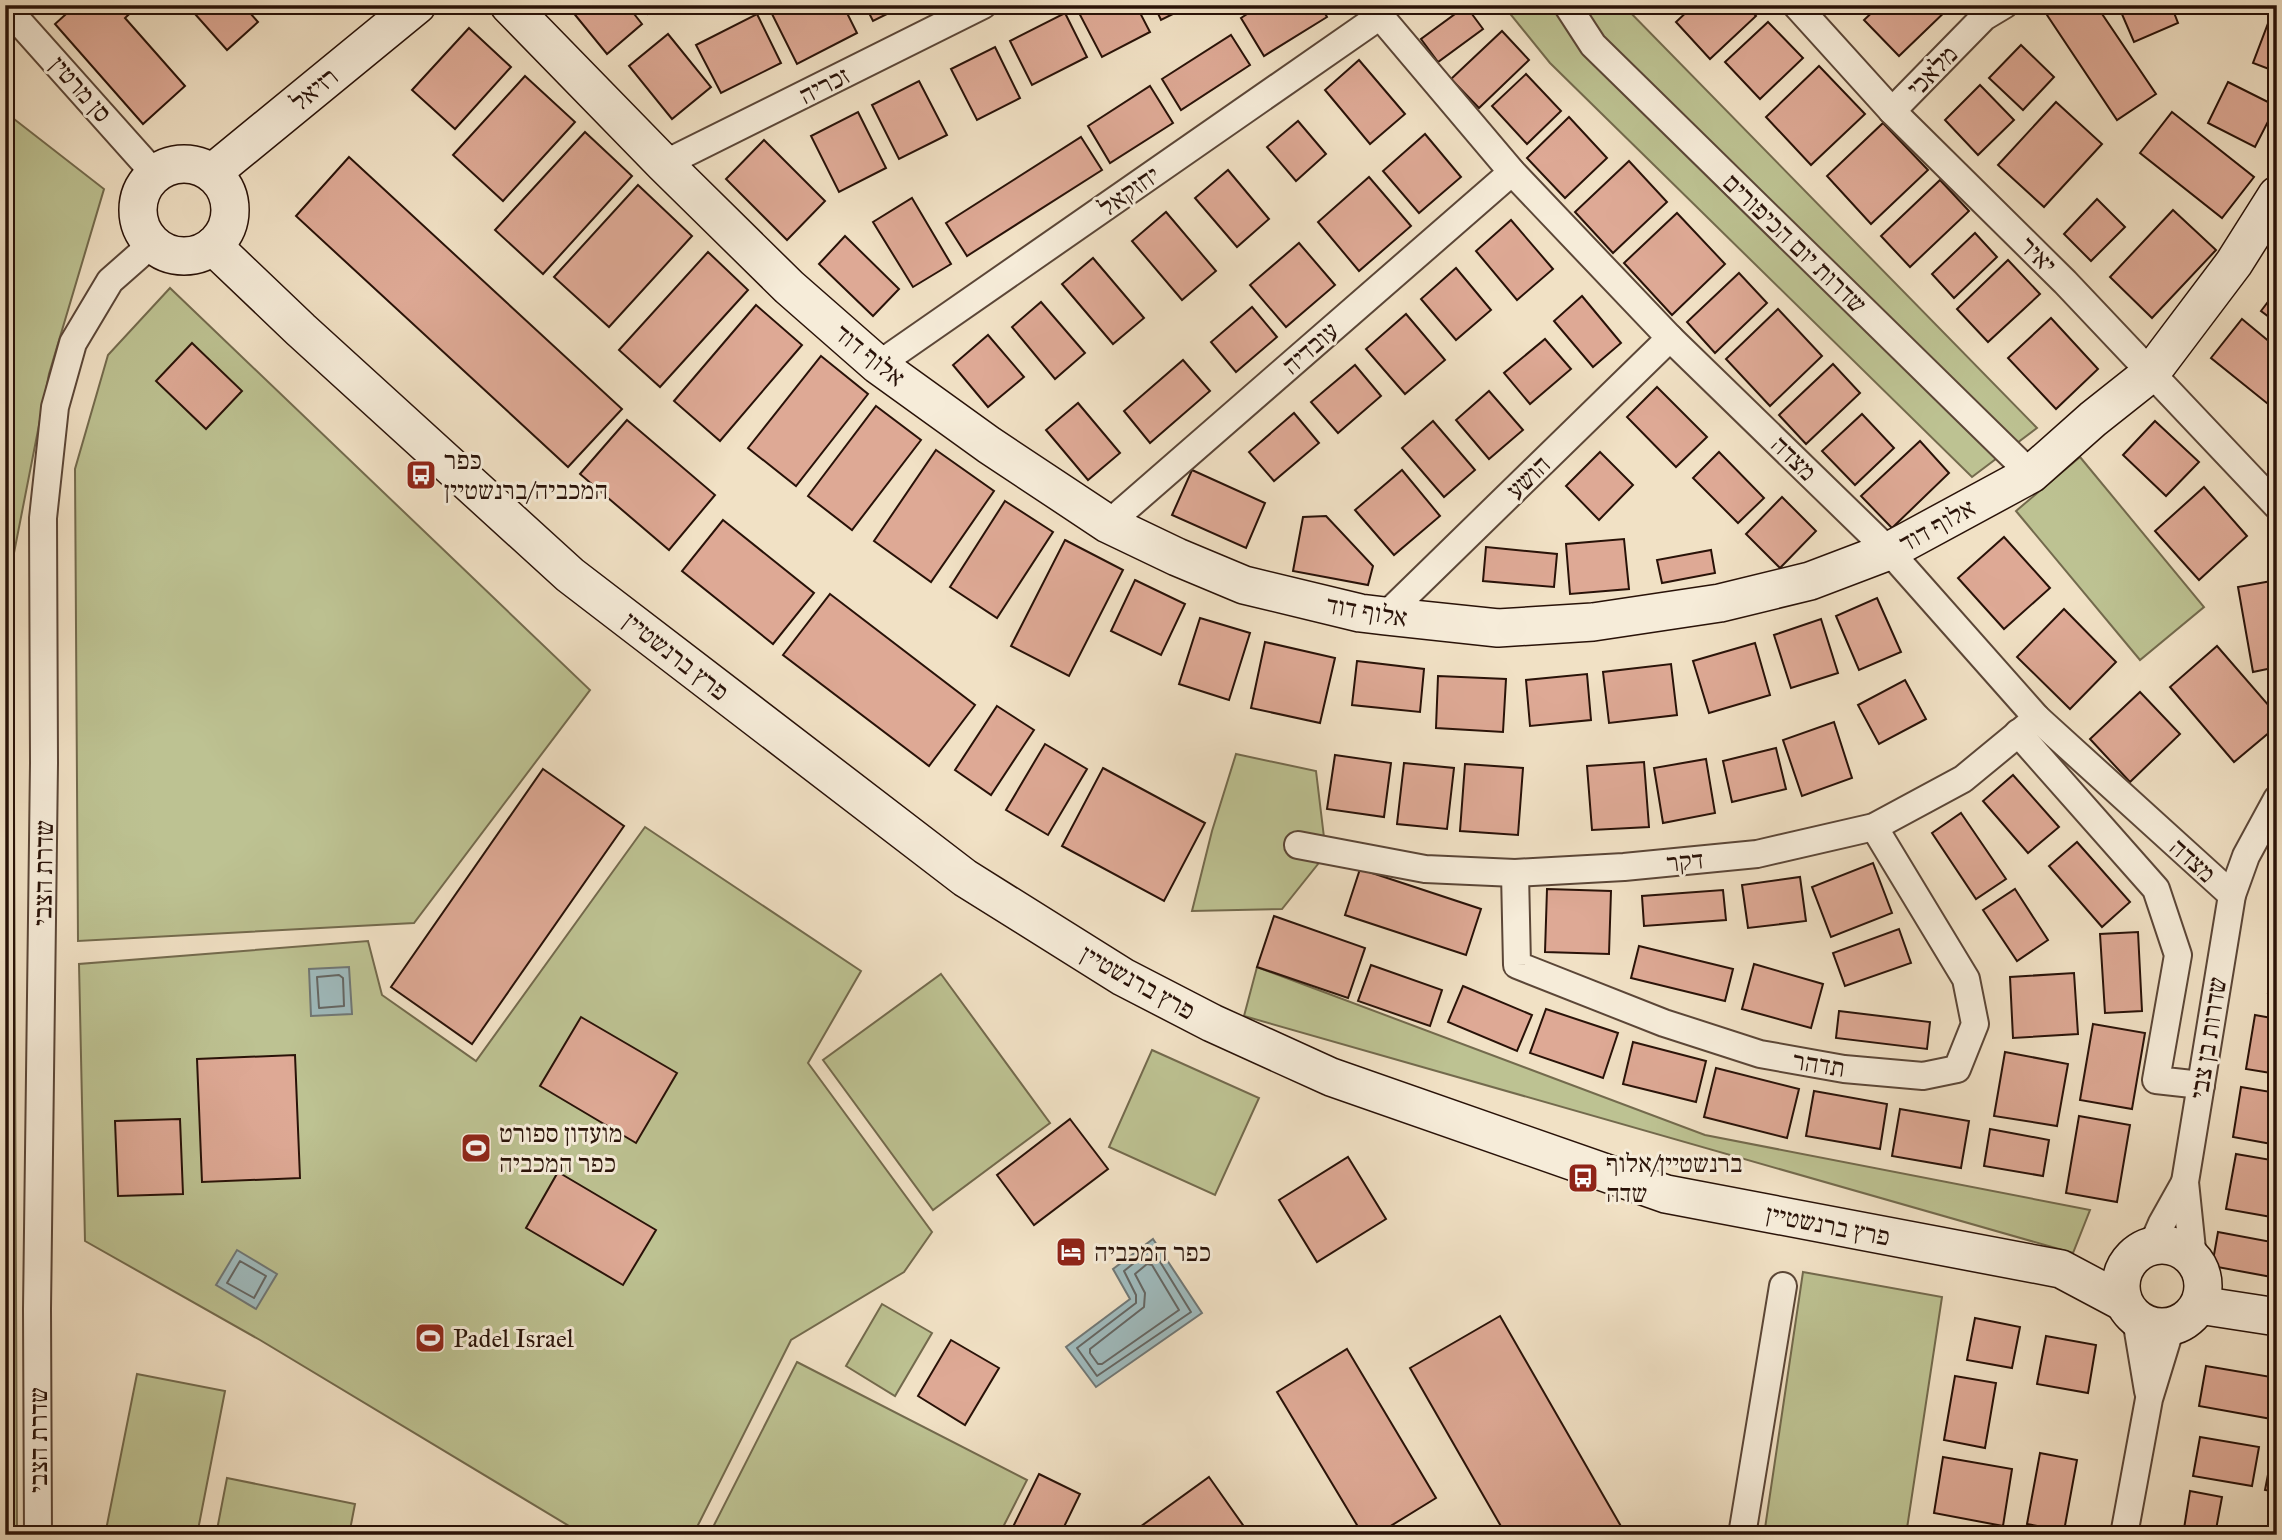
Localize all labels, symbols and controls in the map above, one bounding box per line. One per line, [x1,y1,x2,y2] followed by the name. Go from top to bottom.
[1900,38,1964,104] street label: מלאכי
[43,49,119,129] street label: סן מרטין
[793,59,855,111] street label: זכריה
[284,60,344,118] street label: רזיאל
[1092,159,1166,223] street label: יחזקאל
[1716,166,1874,320] street label: שדרות יום הכיפורים
[2013,230,2063,280] street label: יאיר
[1275,315,1345,381] street label: עובדיה
[828,317,912,393] street label: אלוף דוד
[1764,429,1824,487] street label: מצדה
[444,444,608,506] place label: כפר המכביה/ברנשטיין
[1499,448,1557,506] street label: הושע
[404,458,438,492] bus stop icon: כפר המכביה/ברנשטיין
[1893,491,1981,559] street label: אלוף דוד
[1324,588,1410,634] street label: אלוף דוד
[617,605,735,707] street label: פרץ ברנשטיין
[26,820,60,926] street label: שדרת הצבי
[2163,831,2223,889] street label: מצדה
[1665,843,1705,879] street label: דקר
[1075,938,1201,1026] street label: פרץ ברנשטיין
[2183,975,2233,1101] street label: שדרות בן צבי
[1791,1044,1847,1084] street label: תדהר
[499,1117,623,1179] place label: מועדון ספורט כפר המכביה
[459,1131,493,1165] sports icon: מועדון ספורט כפר המכביה
[1606,1147,1743,1209] place label: ברנשטיין/אלוף שדה
[1566,1161,1600,1195] bus stop icon: ברנשטיין/אלוף שדה
[1763,1197,1893,1253] street label: פרץ ברנשטיין
[1054,1235,1088,1269] hotel icon: כפר המכביה
[1094,1236,1211,1268] place label: כפר המכביה
[413,1321,447,1355] sports icon: Padel Israel
[453,1322,574,1354] place label: Padel Israel
[22,1387,54,1493] street label: שדרת הצבי

